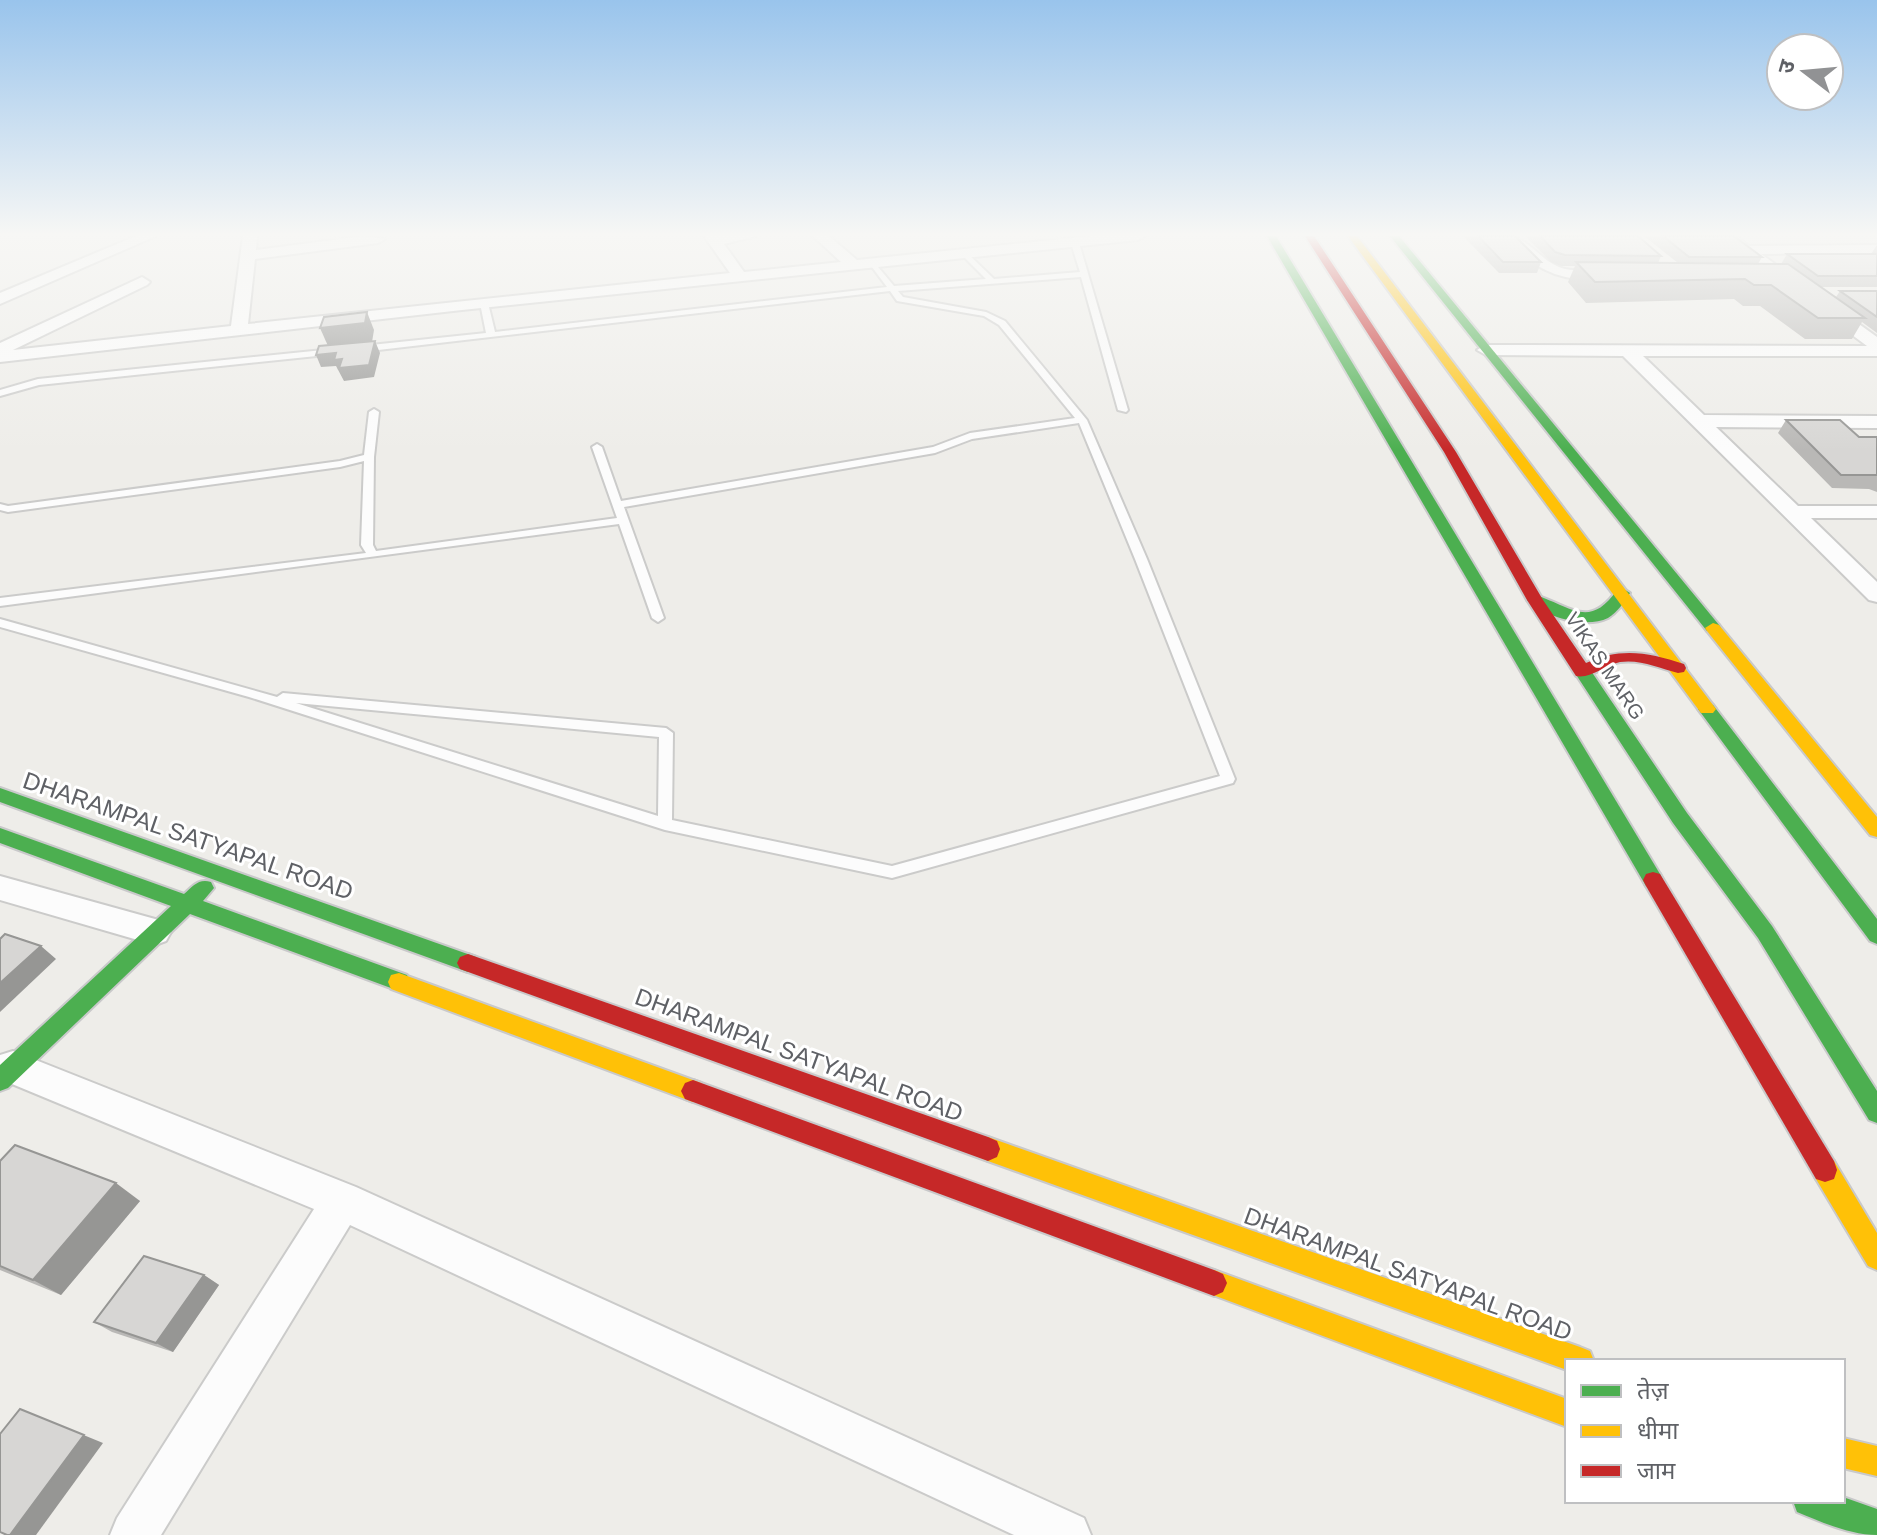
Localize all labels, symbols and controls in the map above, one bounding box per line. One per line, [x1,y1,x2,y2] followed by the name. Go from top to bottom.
[1765,32,1845,112] north arrow
[1772,56,1800,76] text: उ
[1561,608,1649,724] street label: VIKAS MARG
[20,766,357,905] street label: DHARAMPAL SATYAPAL ROAD
[631,982,967,1127] street label: DHARAMPAL SATYAPAL ROAD
[1240,1201,1576,1346] street label: DHARAMPAL SATYAPAL ROAD
[1565,1359,1845,1503] legend
[1637,1377,1670,1404] text: तेज़
[1637,1417,1679,1444] text: धीमा
[1637,1457,1676,1484] text: जाम

